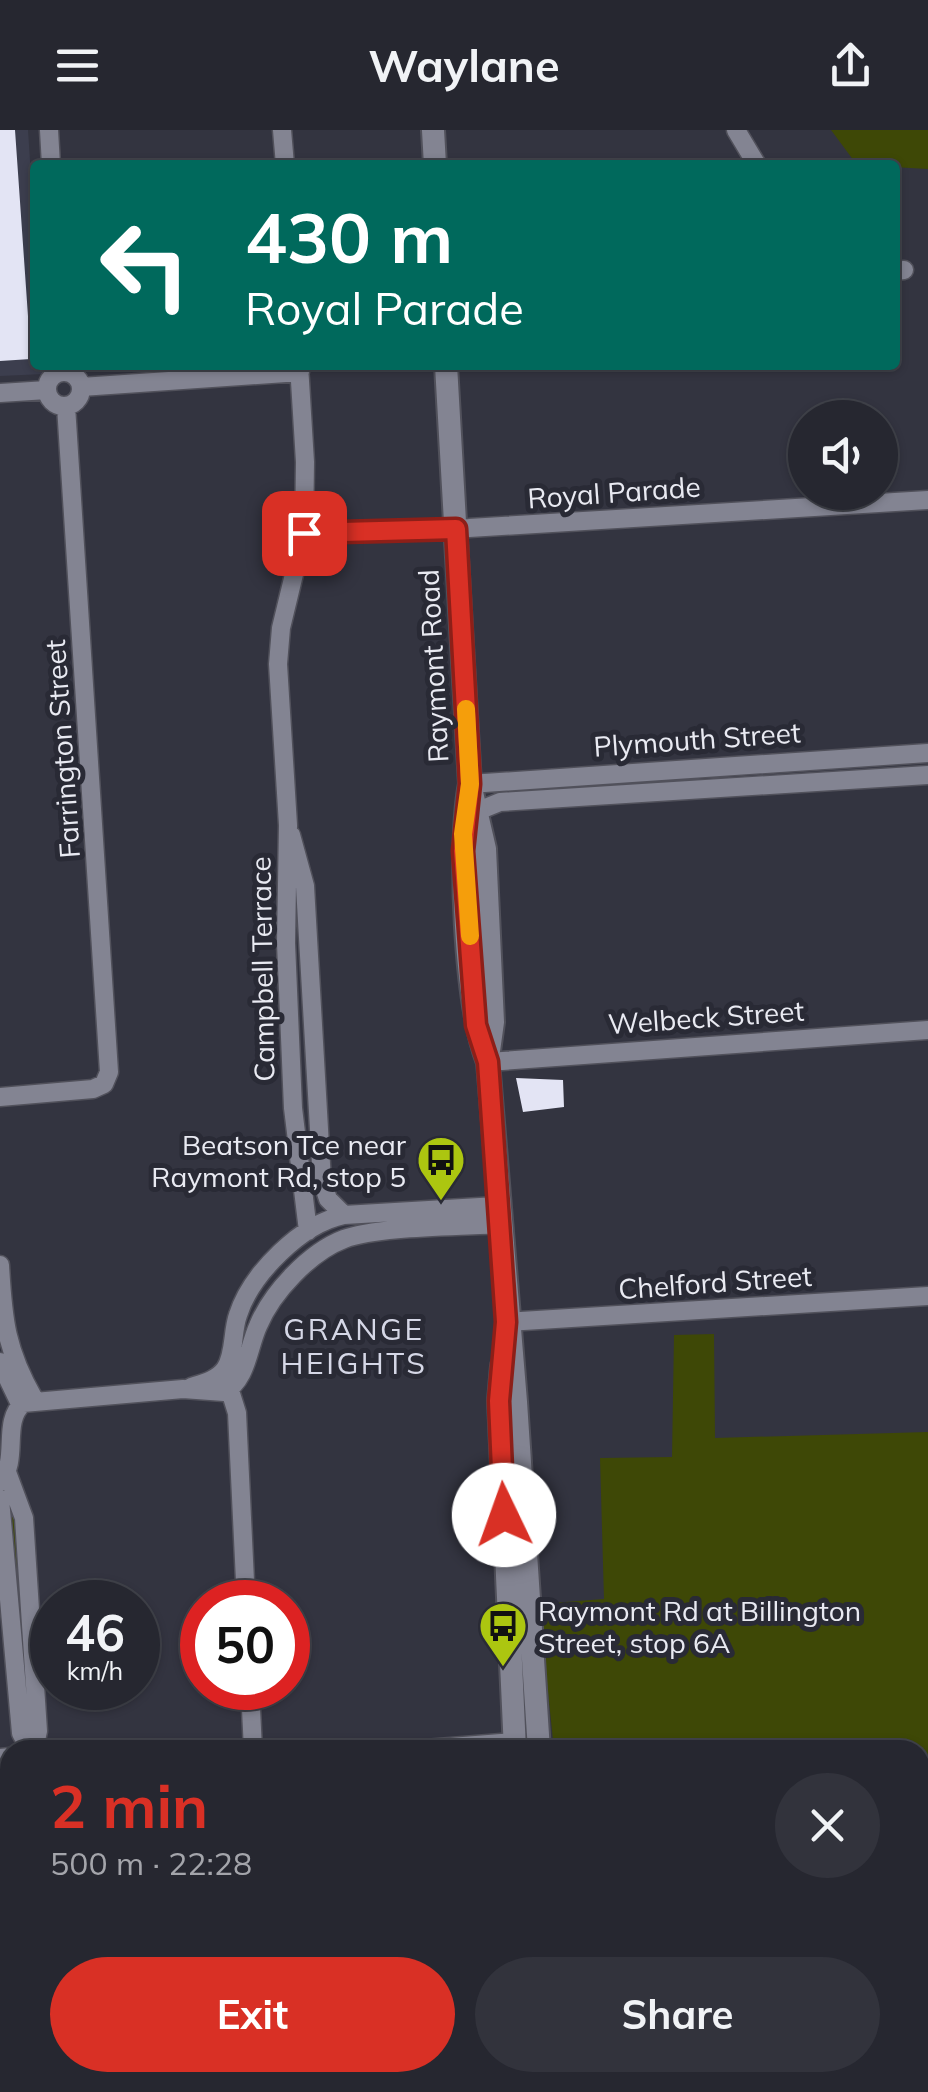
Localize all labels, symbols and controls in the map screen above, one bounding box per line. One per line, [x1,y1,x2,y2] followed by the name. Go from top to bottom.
[368,37,560,93] text: Waylane
[50,38,105,93] icon: menu
[823,38,878,93] icon: share
[245,193,453,281] text: 430 m
[80,200,210,330] icon: left
[245,280,524,336] text: Royal Parade
[788,400,898,510] map controls
[788,400,898,510] button: sound
[526,468,702,516] street label: Royal Parade
[262,491,347,576] pin
[277,506,332,561] icon: arrive
[410,568,456,764] street label: Raymont Road
[37,638,87,859] street label: Farrington Street
[592,714,802,764] street label: Plymouth Street
[243,856,281,1082] street label: Campbell Terrace
[607,993,805,1041] street label: Welbeck Street
[151,1127,407,1194] place label: Beatson Tce near Raymont Rd, stop 5
[415,1134,467,1202] bus stop icon: Beatson Tce near Raymont Rd, stop 5
[617,1258,813,1306] street label: Chelford Street
[281,1310,427,1382] district label: GRANGE HEIGHTS
[452,1463,556,1567] position arrow
[180,1580,310,1710] speed limit sign: 50
[538,1593,861,1660] place label: Raymont Rd at Billington Street, stop 6A
[477,1600,529,1668] bus stop icon: Raymont Rd at Billington Street, stop 6A
[65,1601,125,1664] text: 46
[67,1655,123,1686] text: km/h
[50,1768,208,1843] text: 2 min
[775,1773,880,1878] button: close
[50,1843,252,1883] text: 500 m · 22:28
[50,1957,455,2072] button: Exit
[475,1957,880,2072] button: Share

